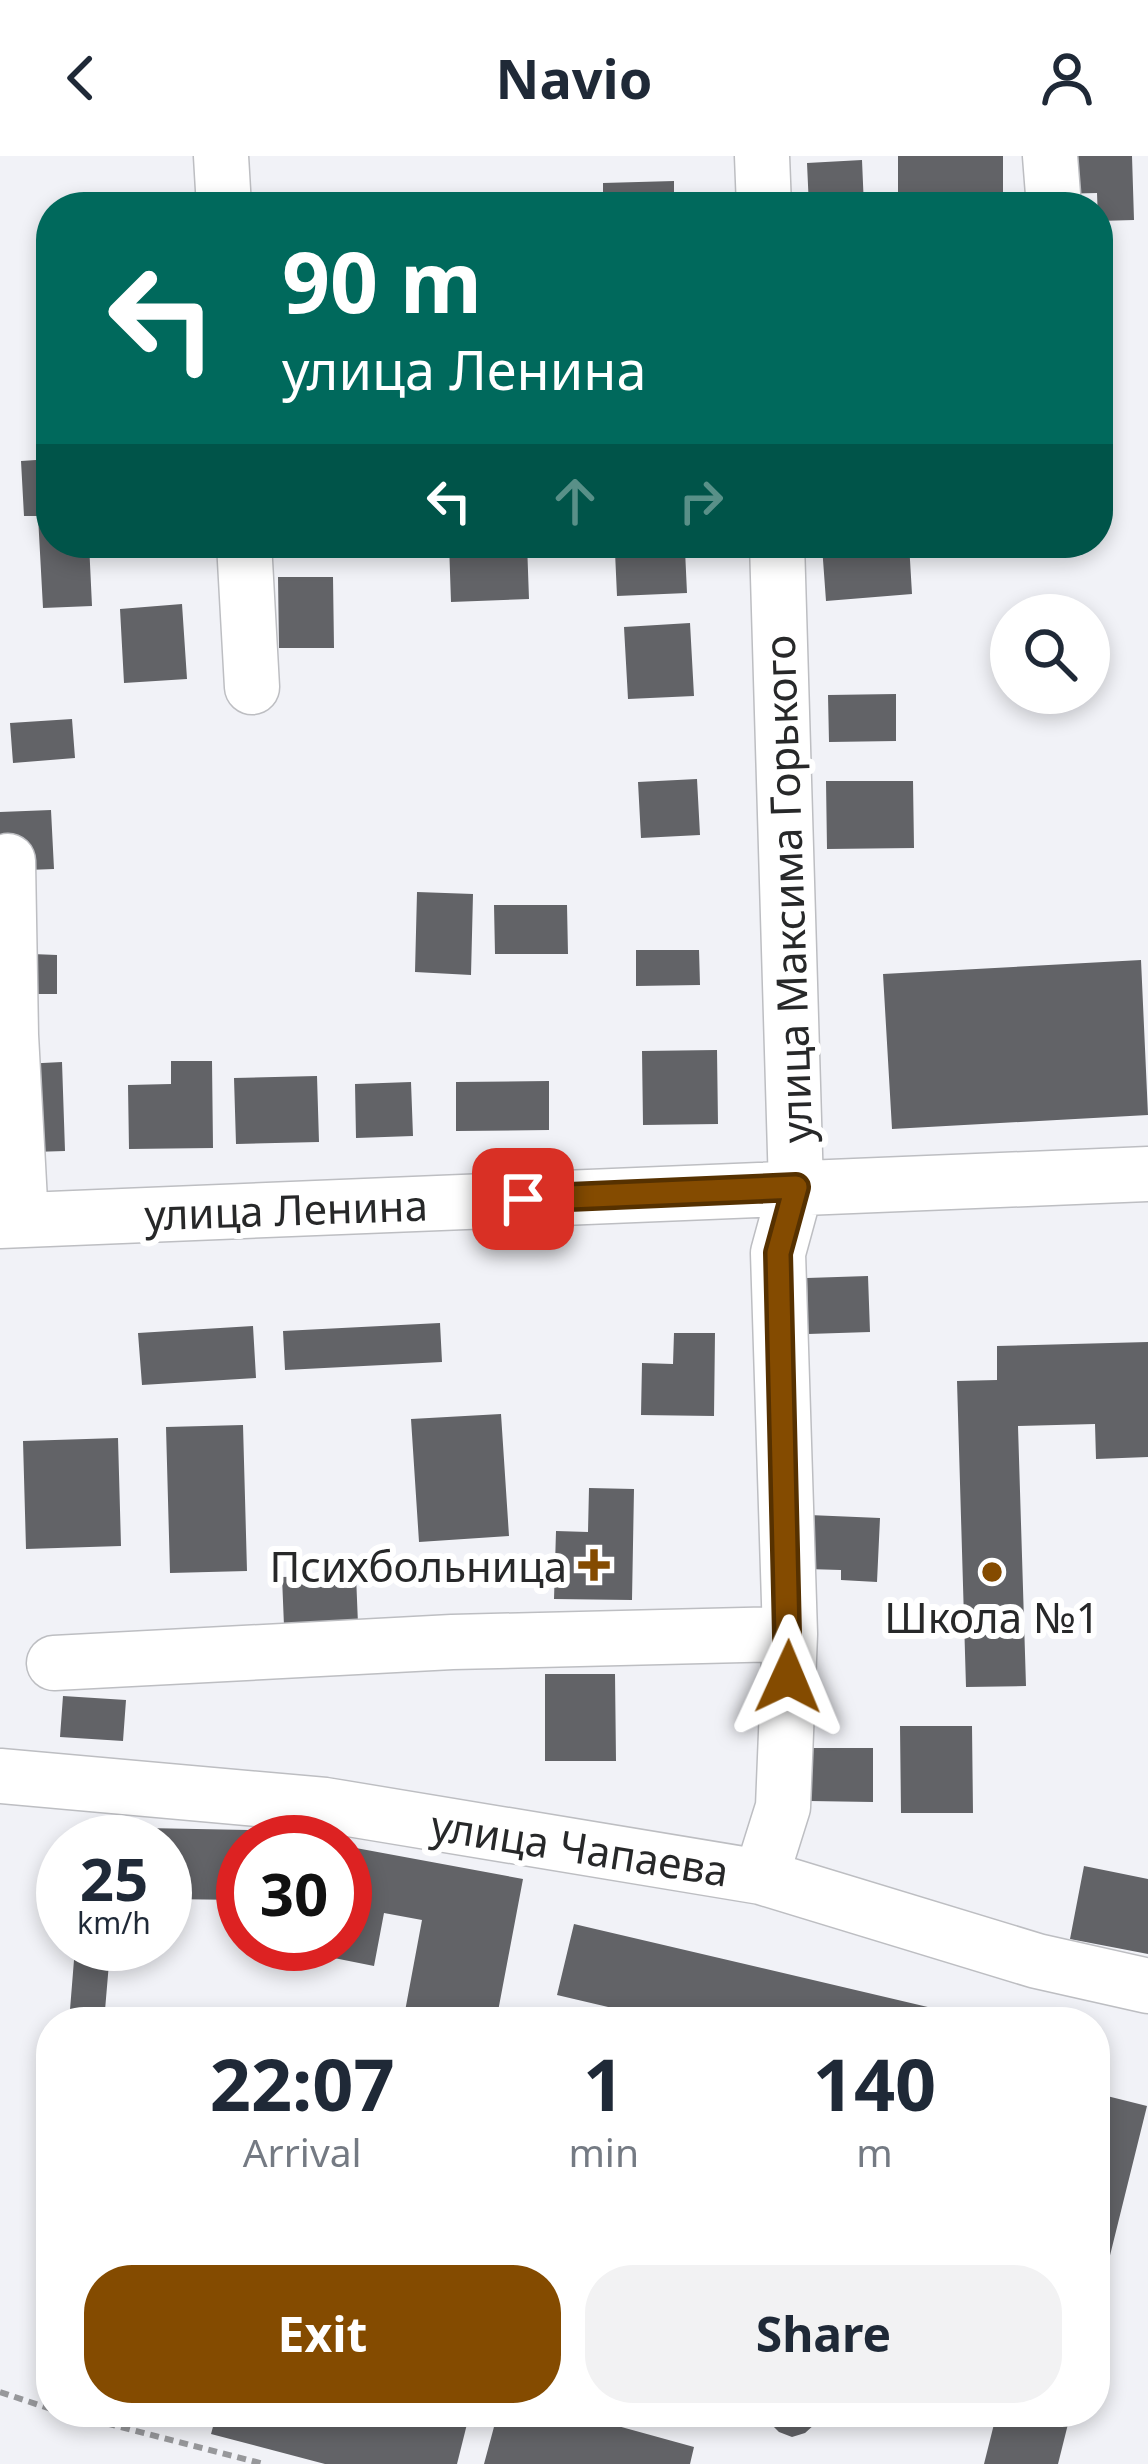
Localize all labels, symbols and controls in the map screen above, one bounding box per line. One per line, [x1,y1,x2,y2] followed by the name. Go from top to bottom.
[496,41,652,115] text: Navio
[48,45,114,111] icon: back
[1034,45,1100,111] icon: person
[282,223,482,338] text: 90 m
[84,240,240,396] icon: left
[282,332,646,406] text: улица Ленина
[416,468,482,534] icon: left
[542,468,608,534] icon: ahead
[668,468,734,534] icon: right
[990,594,1110,714] map controls
[990,594,1110,714] button: search
[750,634,824,1144] street label: улица Максима Горького
[472,1148,574,1250] pin
[490,1166,556,1232] icon: arrive
[143,1176,429,1242] street label: улица Ленина
[269,1537,567,1594] place label: Психбольница
[578,1549,610,1581] marker: Психбольница
[979,1559,1005,1585] marker: Школа №1
[884,1588,1100,1645] place label: Школа №1
[725,1614,851,1740] position arrow
[427,1795,733,1899] street label: улица Чапаева
[216,1815,372,1971] speed limit sign: 30
[80,1837,148,1919] text: 25
[77,1902,151,1943] text: km/h
[210,2034,395,2132] text: 22:07
[583,2034,624,2132] text: 1
[813,2034,936,2132] text: 140
[243,2125,362,2178] text: Arrival
[568,2125,639,2178] text: min
[856,2125,893,2178] text: m
[84,2265,561,2403] button: Exit
[585,2265,1062,2403] button: Share

